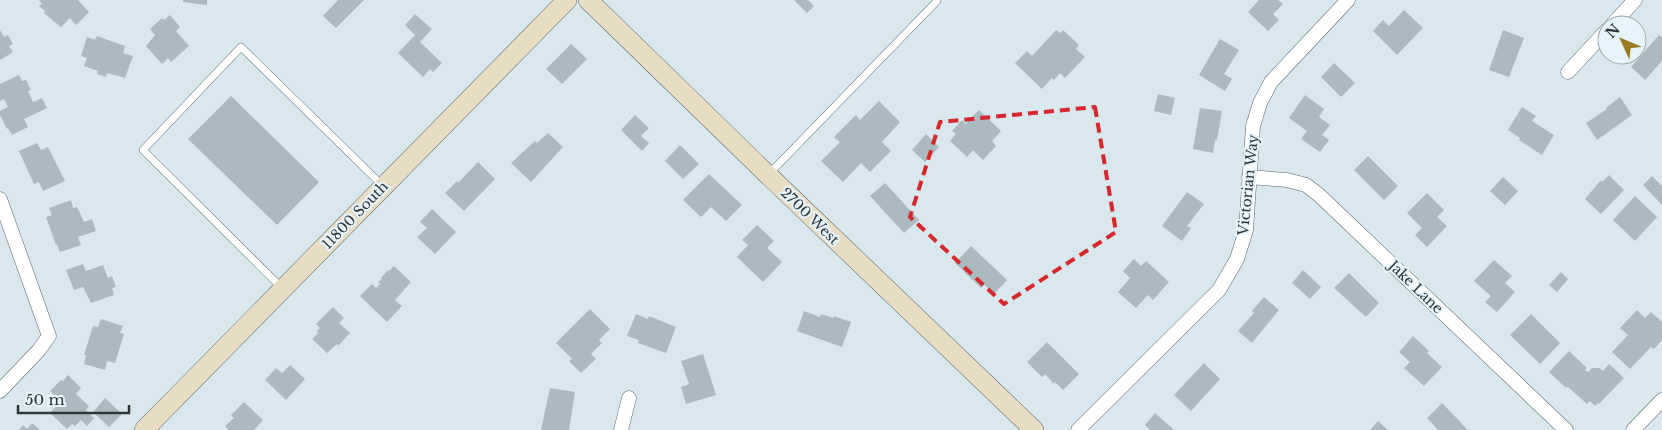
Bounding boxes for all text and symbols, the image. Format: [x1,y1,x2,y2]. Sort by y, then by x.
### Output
north arrow [1597,15,1647,65]
text: N [1602,20,1624,42]
street label: Victorian Way [1234,134,1262,237]
street label: 11800 South [318,177,392,253]
street label: 2700 West [777,184,843,249]
street label: Jake Lane [1384,255,1447,317]
scale bar [18,382,129,414]
text: 50 m [25,390,65,409]

